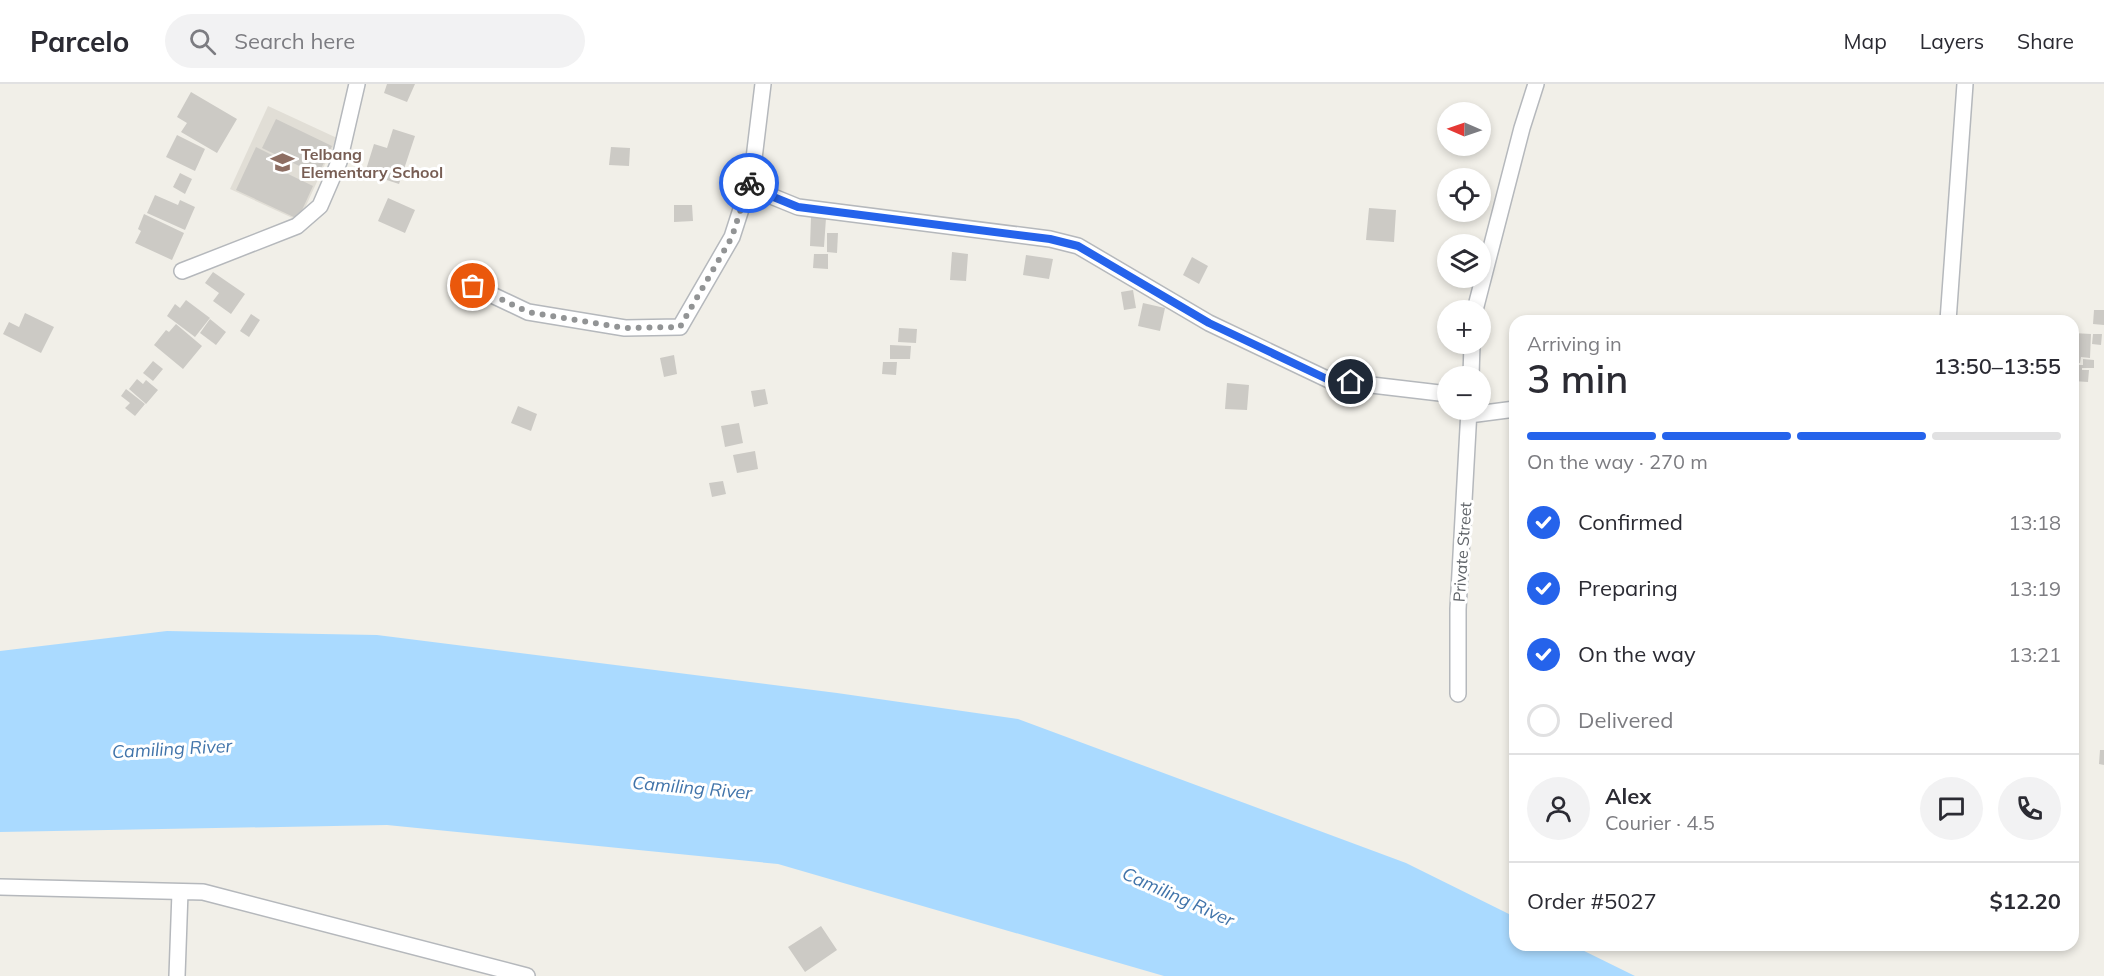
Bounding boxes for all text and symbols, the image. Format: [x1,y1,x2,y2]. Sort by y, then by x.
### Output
search box [165,14,585,68]
text: Parcelo [30,24,129,59]
icon: search [186,25,219,58]
text: Search here [234,27,355,55]
text: Map [1844,28,1887,54]
text: Layers [1920,28,1984,54]
text: Share [2017,28,2074,54]
north arrow [1437,102,1491,156]
map controls [1437,102,1491,420]
place label: Telbang Elementary School [301,144,443,182]
school or university icon: Telbang Elementary School [270,150,296,176]
courier [719,153,779,213]
icon: bike [733,167,766,200]
button: locate [1437,168,1491,222]
button: layers [1437,234,1491,288]
pin [447,260,498,311]
icon: bag [456,269,489,302]
button: + [1437,300,1491,354]
text: Arriving in [1527,331,1622,356]
text: 13:50–13:55 [1934,352,2061,380]
text: 3 min [1527,354,1628,403]
pin [1325,356,1376,407]
icon: home [1334,365,1367,398]
button: − [1437,366,1491,420]
text: On the way · 270 m [1527,449,1708,474]
street label: Private Street [1449,501,1476,603]
icon: check [1527,506,1560,539]
text: Confirmed [1578,508,1683,536]
text: 13:18 [2008,510,2061,535]
icon: check [1527,572,1560,605]
text: Preparing [1578,574,1678,602]
text: 13:19 [2008,576,2061,601]
icon: check [1527,638,1560,671]
text: On the way [1578,640,1696,668]
text: 13:21 [2008,642,2061,667]
text: Delivered [1578,706,1673,734]
water label: Camiling River [111,734,234,763]
water label: Camiling River [631,771,754,804]
button: person [1527,777,1590,840]
button: chat [1920,777,1983,840]
button: phone [1998,777,2061,840]
text: Alex [1605,782,1651,810]
text: Courier · 4.5 [1605,810,1715,835]
water label: Camiling River [1119,862,1239,932]
text: Order #5027 [1527,887,1657,915]
text: $12.20 [1990,887,2061,915]

